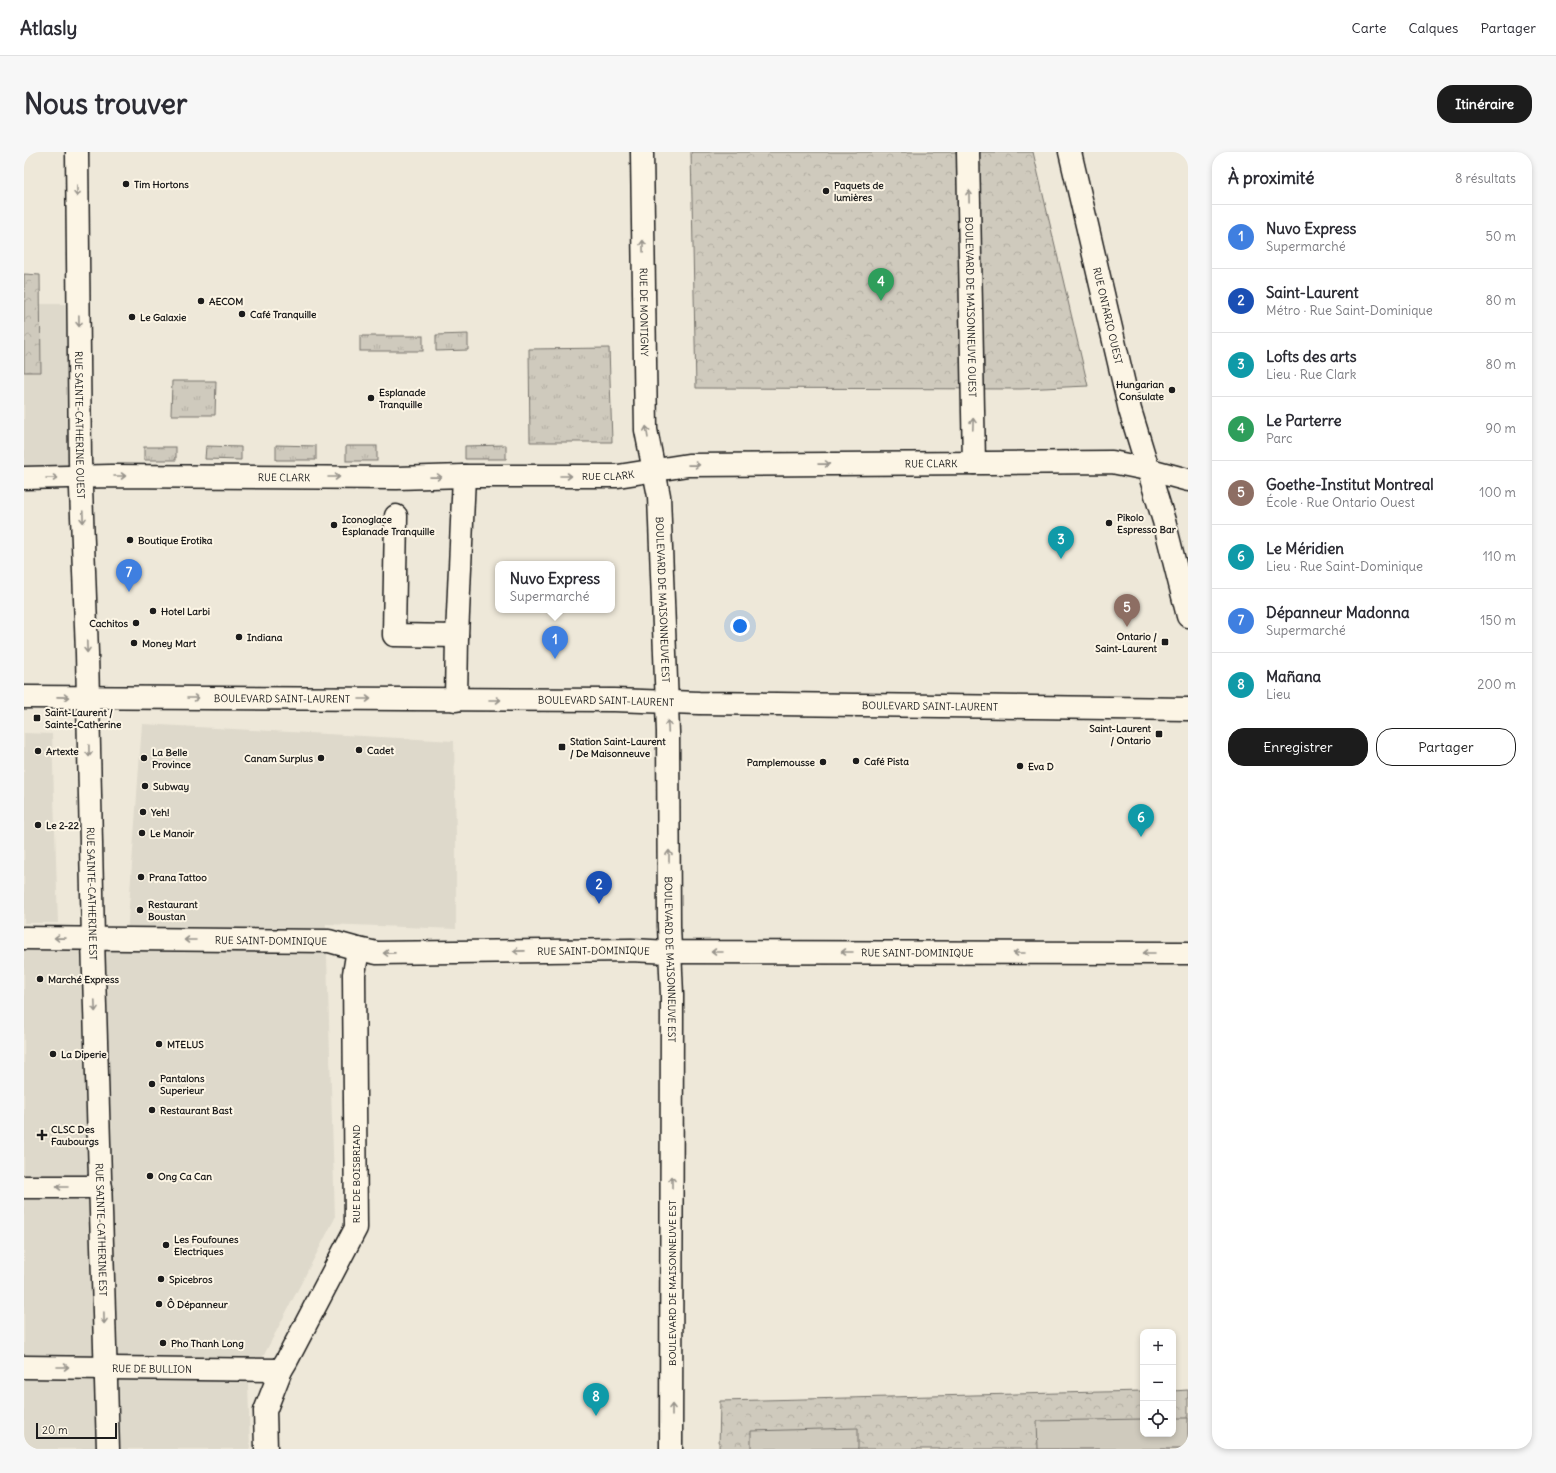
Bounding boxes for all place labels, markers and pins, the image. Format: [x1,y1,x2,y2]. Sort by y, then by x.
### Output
place label: Tim Hortons [134,178,189,191]
marker: Tim Hortons [121,179,131,189]
place label: Paquets de lumières [834,179,884,204]
marker: Paquets de lumières [821,186,831,196]
pin: 4 [868,268,894,301]
place label: AECOM [209,295,243,308]
marker: AECOM [196,296,206,306]
place label: Café Tranquille [250,308,317,321]
marker: Café Tranquille [237,309,247,319]
place label: Le Galaxie [140,311,187,324]
marker: Le Galaxie [127,312,137,322]
place label: Hungarian Consulate [1116,378,1165,403]
marker: Hungarian Consulate [1167,385,1177,395]
place label: Esplanade Tranquille [379,386,426,411]
marker: Esplanade Tranquille [366,393,376,403]
place label: Pikolo Espresso Bar [1117,511,1177,536]
place label: Iconoglace Esplanade Tranquille [342,513,435,538]
marker: Pikolo Espresso Bar [1104,518,1114,528]
marker: Iconoglace Esplanade Tranquille [329,520,339,530]
pin: 3 [1048,526,1074,559]
place label: Boutique Erotika [138,534,213,547]
marker: Boutique Erotika [125,535,135,545]
pin: 7 [116,559,142,592]
pin: 5 [1114,594,1140,627]
place label: Hotel Larbi [161,605,210,618]
marker: Hotel Larbi [148,606,158,616]
place label: Cachitos [89,617,128,630]
marker: Cachitos [131,618,141,628]
pin: 1 [542,626,568,659]
place label: Ontario / Saint-Laurent [1095,630,1158,655]
place label: Indiana [247,631,283,644]
marker: Indiana [234,632,244,642]
place label: Money Mart [142,637,197,650]
marker: Ontario / Saint-Laurent [1160,637,1170,647]
marker: Money Mart [129,638,139,648]
place label: Saint-Laurent / Sainte-Catherine [45,706,122,731]
marker: Saint-Laurent / Sainte-Catherine [32,713,42,723]
place label: Saint-Laurent / Ontario [1089,722,1152,747]
marker: Saint-Laurent / Ontario [1154,729,1164,739]
place label: Station Saint-Laurent / De Maisonneuve [570,735,666,760]
marker: Station Saint-Laurent / De Maisonneuve [557,742,567,752]
place label: Cadet [367,744,394,757]
place label: Artexte [46,745,79,758]
marker: Cadet [354,745,364,755]
marker: Artexte [33,746,43,756]
place label: La Belle Province [152,746,191,771]
place label: Canam Surplus [244,752,313,765]
marker: La Belle Province [139,753,149,763]
marker: Canam Surplus [316,753,326,763]
place label: Café Pista [864,755,909,768]
place label: Pamplemousse [747,756,816,769]
marker: Café Pista [851,756,861,766]
marker: Pamplemousse [818,757,828,767]
place label: Eva D [1028,760,1054,773]
marker: Eva D [1015,761,1025,771]
place label: Subway [153,780,189,793]
marker: Subway [140,781,150,791]
pin: 6 [1128,804,1154,837]
place label: Yeh! [150,806,169,819]
marker: Yeh! [138,807,148,817]
place label: Le 2-22 [46,819,80,832]
marker: Le 2-22 [33,820,43,830]
place label: Le Manoir [150,827,195,840]
marker: Le Manoir [137,828,147,838]
place label: Prana Tattoo [149,871,207,884]
pin: 2 [586,871,612,904]
marker: Prana Tattoo [136,872,146,882]
place label: Restaurant Boustan [148,898,198,923]
marker: Restaurant Boustan [135,905,145,915]
place label: Marché Express [48,973,120,986]
marker: Marché Express [35,974,45,984]
place label: MTELUS [167,1038,204,1051]
marker: MTELUS [154,1039,164,1049]
place label: La Diperie [61,1048,107,1061]
marker: La Diperie [48,1049,58,1059]
place label: Pantalons Superieur [160,1072,205,1097]
marker: Pantalons Superieur [147,1079,157,1089]
place label: Restaurant Bast [160,1104,233,1117]
marker: Restaurant Bast [147,1105,157,1115]
place label: CLSC Des Faubourgs [51,1123,99,1148]
marker: CLSC Des Faubourgs [36,1129,48,1141]
place label: Ong Ca Can [158,1170,212,1183]
marker: Ong Ca Can [145,1171,155,1181]
place label: Les Foufounes Electriques [174,1233,239,1258]
marker: Les Foufounes Electriques [161,1240,171,1250]
place label: Spicebros [169,1273,213,1286]
marker: Spicebros [156,1274,166,1284]
place label: Ô Dépanneur [167,1297,229,1311]
marker: Ô Dépanneur [154,1299,164,1309]
place label: Pho Thanh Long [171,1337,244,1350]
marker: Pho Thanh Long [158,1338,168,1348]
pin: 8 [583,1383,609,1416]

